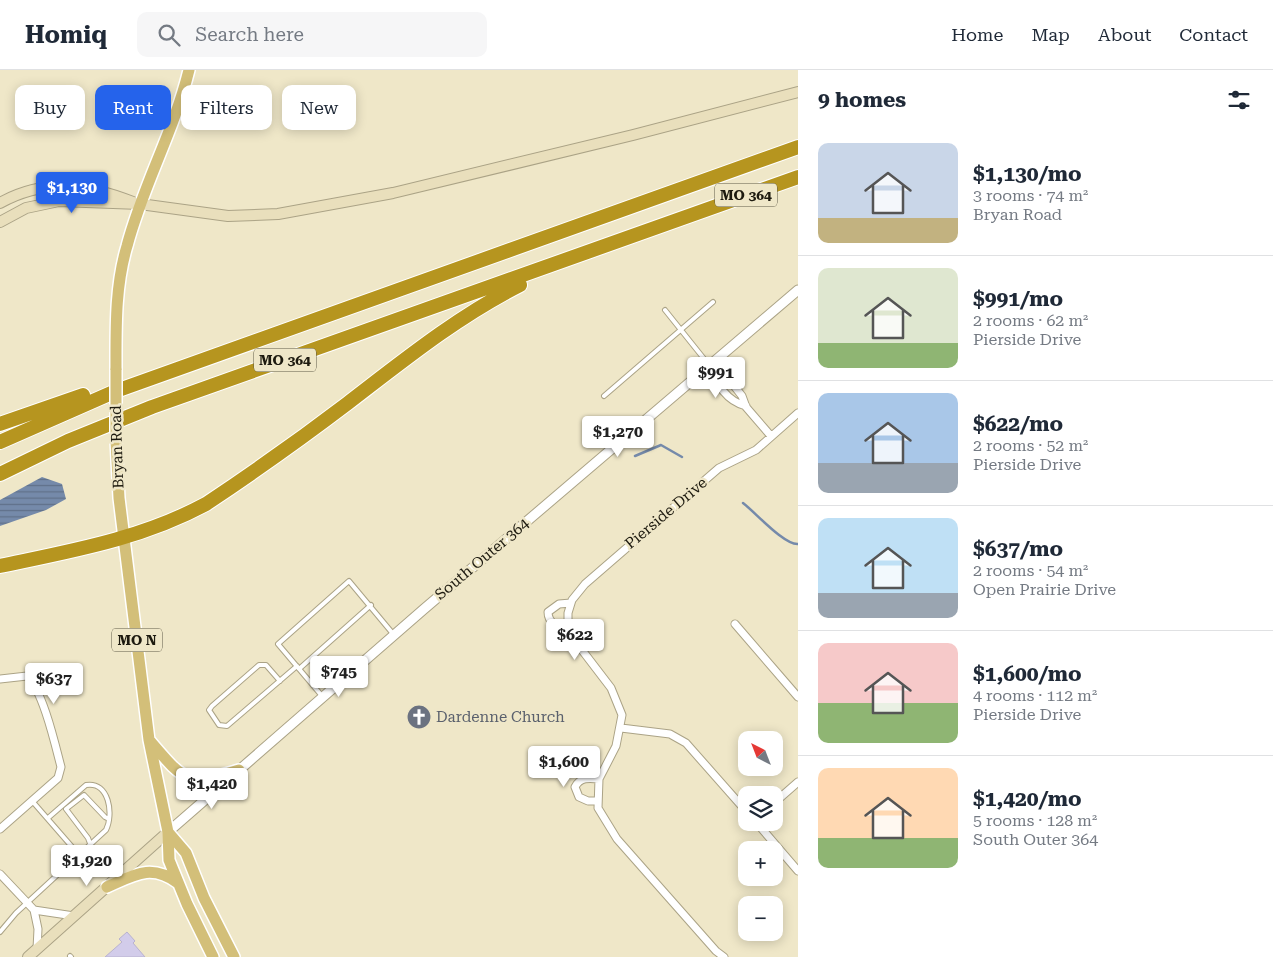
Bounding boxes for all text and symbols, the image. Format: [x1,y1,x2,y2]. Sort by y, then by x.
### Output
search box [137,12,487,57]
text: Homiq [25,21,107,49]
icon: search [155,21,183,49]
text: Search here [195,23,304,46]
text: Home [951,24,1003,45]
text: Map [1031,24,1070,45]
text: About [1098,24,1151,45]
text: Contact [1179,24,1248,45]
chip: Buy [15,85,85,130]
chip: Rent [95,85,171,130]
chip: Filters [181,85,272,130]
chip: New [282,85,356,130]
icon: filters [1225,86,1253,114]
text: 9 homes [818,88,906,112]
text: $1,130/mo [973,162,1082,186]
icon: home [858,163,918,223]
pin: $1,130 [31,172,113,214]
text: $1,130 [47,178,97,197]
road number: MO 364 [715,184,777,206]
text: 3 rooms · 74 m² [973,186,1088,205]
text: Bryan Road [973,205,1062,224]
text: $991/mo [973,287,1063,311]
icon: home [858,288,918,348]
text: 2 rooms · 62 m² [973,311,1088,330]
text: Pierside Drive [973,330,1081,349]
road number: MO 364 [254,348,316,372]
pin: $991 [686,356,746,399]
text: $991 [698,363,734,382]
street label: Bryan Road [107,405,127,489]
text: $622/mo [973,412,1063,436]
icon: home [858,413,918,473]
pin: $1,270 [577,416,659,458]
text: $1,270 [593,422,643,441]
text: 2 rooms · 52 m² [973,436,1088,455]
text: Pierside Drive [973,455,1081,474]
street label: Pierside Drive [621,473,711,553]
street label: South Outer 364 [431,514,533,604]
text: $637/mo [973,537,1063,561]
icon: home [858,538,918,598]
text: 2 rooms · 54 m² [973,561,1088,580]
text: Open Prairie Drive [973,580,1116,599]
pin: $622 [545,618,605,661]
text: $622 [557,625,593,644]
road number: MO N [112,628,162,652]
pin: $745 [309,656,369,698]
pin: $637 [24,662,84,705]
text: $745 [321,662,357,681]
text: $1,600/mo [973,662,1082,686]
icon: home [858,663,918,723]
text: $637 [36,669,72,688]
text: 4 rooms · 112 m² [973,686,1097,705]
church icon: Dardenne Church [406,704,432,730]
text: Pierside Drive [973,705,1081,724]
place label: Dardenne Church [436,708,565,726]
north arrow [738,731,782,776]
map controls [738,731,783,941]
pin: $1,600 [523,746,605,788]
text: $1,600 [539,752,589,771]
pin: $1,420 [171,768,253,810]
text: $1,420 [187,774,237,793]
button: layers [738,786,783,831]
text: $1,420/mo [973,787,1082,811]
icon: home [858,788,918,848]
text: 5 rooms · 128 m² [973,811,1097,830]
text: South Outer 364 [973,830,1098,849]
button: + [738,841,783,886]
pin: $1,920 [46,844,128,887]
text: $1,920 [62,851,112,870]
button: − [738,896,783,941]

